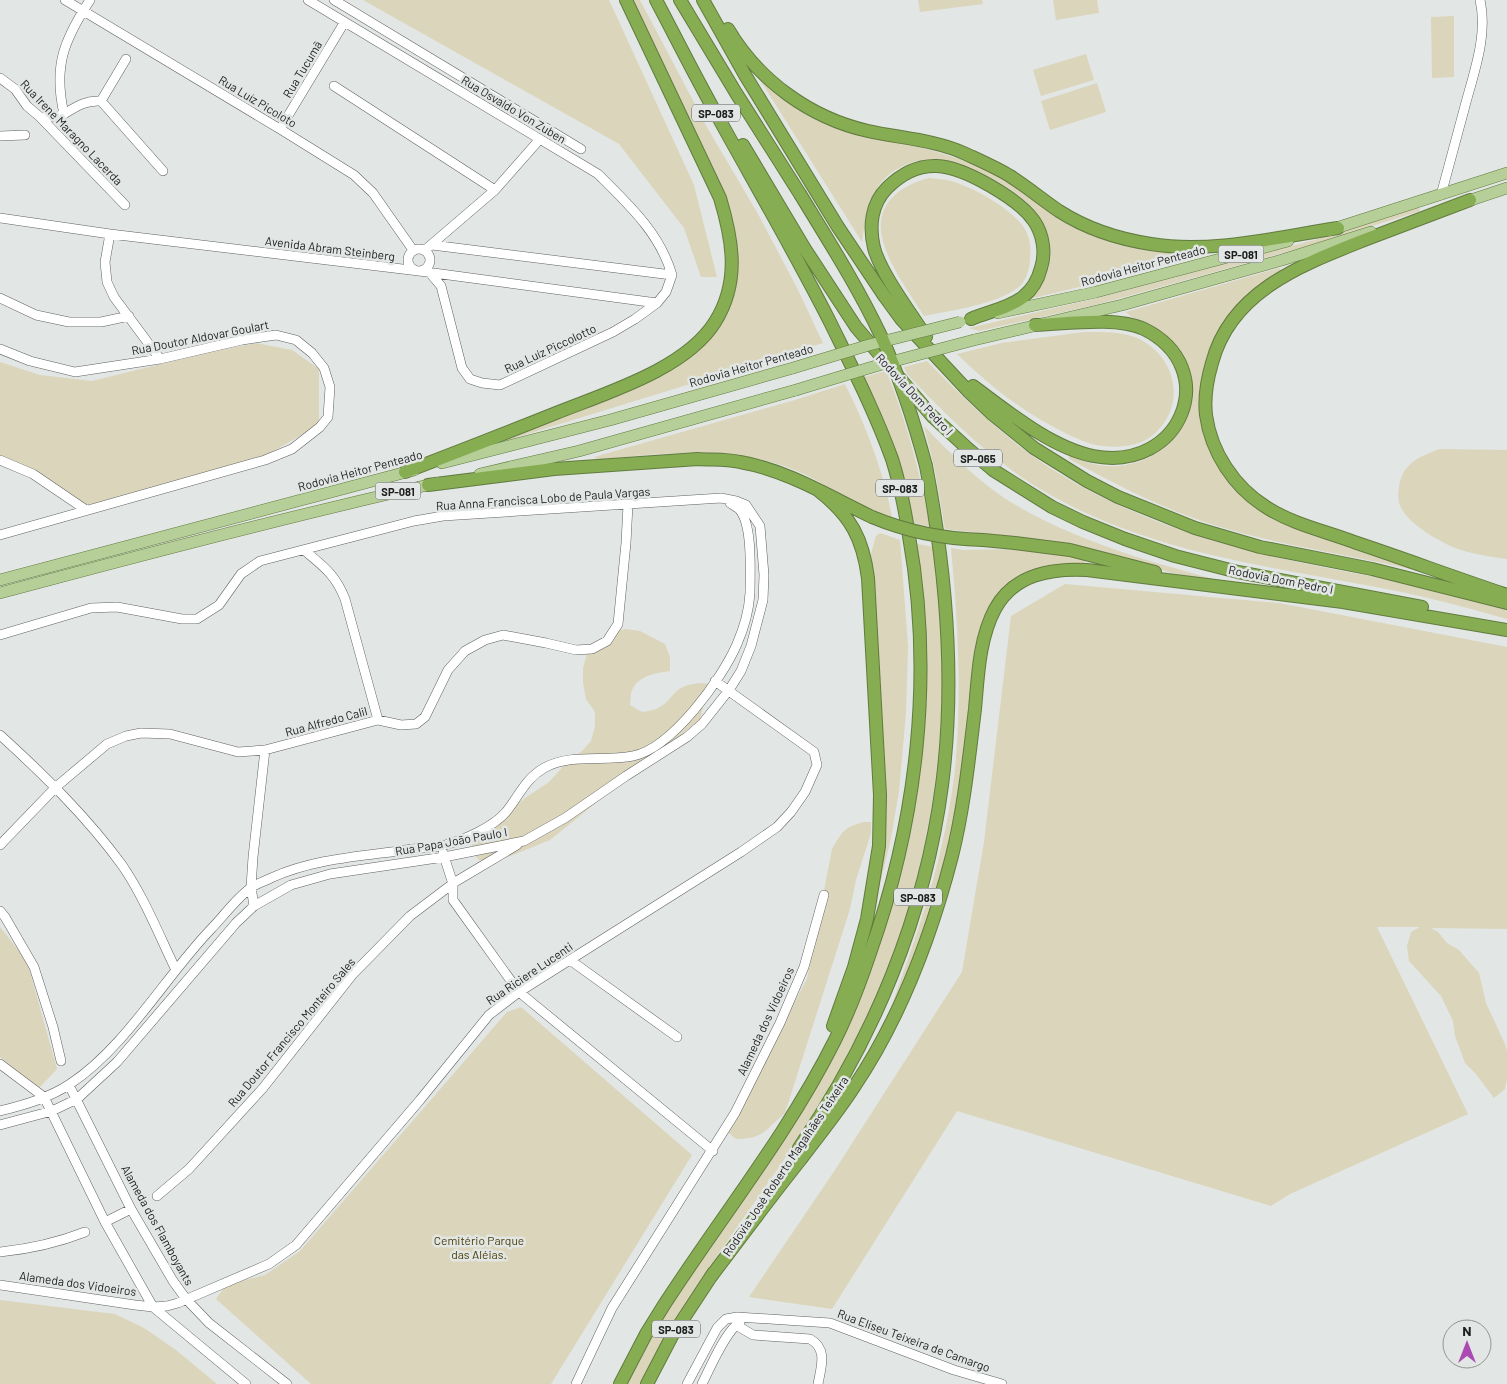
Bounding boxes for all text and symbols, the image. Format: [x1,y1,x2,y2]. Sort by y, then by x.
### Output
street label: Rua Tucumã [280,38,324,100]
street label: Rua Luíz Picoloto [216,72,300,130]
street label: Rua Osvaldo Von Zuben [459,72,569,146]
street label: Rua Irene Maragno Lacerda [18,77,126,187]
road number: SP-083 [692,105,740,122]
street label: Avenida Abram Steinberg [264,233,396,263]
street label: Rodovia Heitor Penteado [1079,242,1207,288]
road number: SP-081 [1218,245,1264,262]
street label: Rua Doutor Aldovar Goulart [130,317,270,357]
street label: Rua Luíz Piccolotto [502,321,598,375]
street label: Rodovia Heitor Penteado [687,341,815,389]
street label: Rodovia Dom Pedro I [874,350,956,438]
street label: Rodovia Heitor Penteado [296,447,424,493]
road number: SP-065 [954,449,1002,466]
road number: SP-083 [876,479,924,496]
road number: SP-081 [376,482,420,500]
street label: Rua Anna Francisca Lobo de Paula Vargas [435,484,651,512]
street label: Rodovia Dom Pedro I [1227,562,1335,596]
street label: Rua Alfredo Calil [283,703,369,739]
street label: Rua Papa João Paulo I [394,824,508,858]
road number: SP-083 [894,889,942,906]
street label: Rua Riciere Lucenti [483,939,575,1007]
street label: Rua Doutor Francisco Monteiro Sales [224,954,358,1109]
street label: Alameda dos Vidoeiros [734,964,796,1077]
street label: Rodovia José Roberto Magalhães Teixeira [719,1073,851,1259]
street label: Alameda dos Flamboyants [119,1162,197,1288]
park label: Cemitério Parque das Aléias. [434,1233,524,1261]
street label: Alameda dos Vidoeiros [19,1268,138,1298]
street label: Rua Eliseu Teixeira de Camargo [836,1306,992,1374]
north arrow [1442,1319,1492,1369]
road number: SP-083 [652,1320,700,1338]
text: N [1462,1322,1472,1339]

